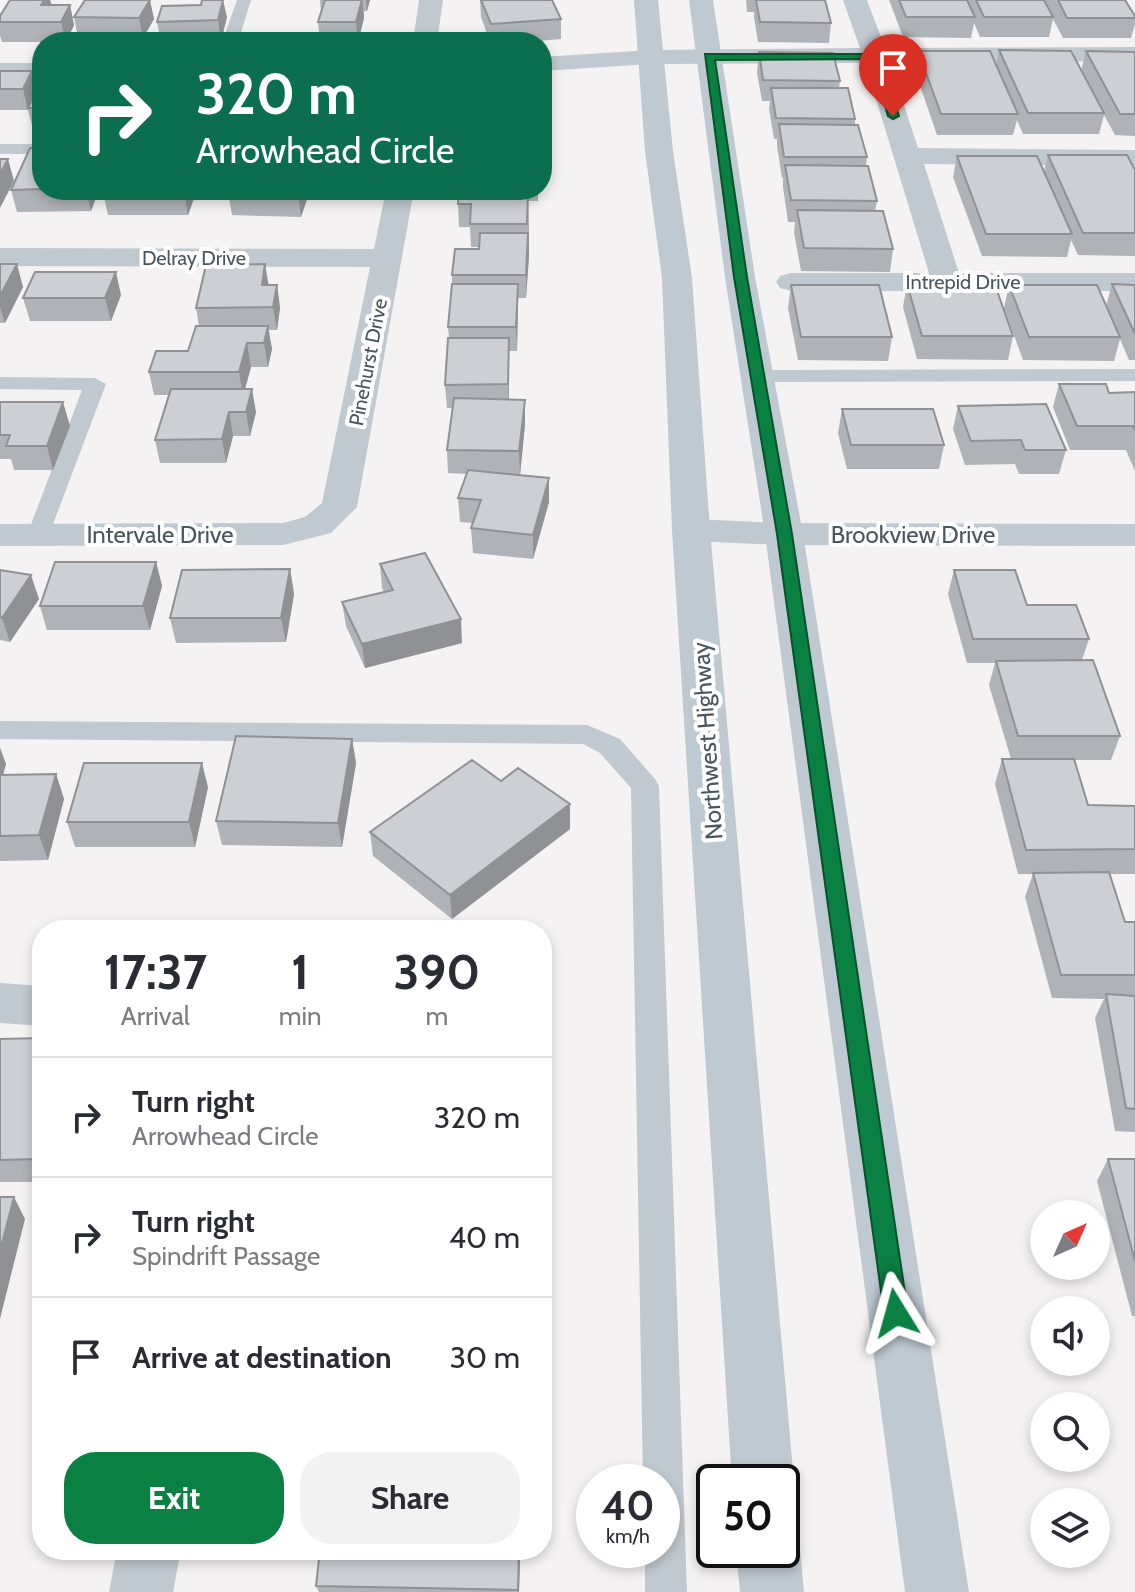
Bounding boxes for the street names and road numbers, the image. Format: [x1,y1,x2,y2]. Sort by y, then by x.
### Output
street label: Delray Drive [142,246,246,270]
street label: Intrepid Drive [906,270,1020,294]
street label: Pinehurst Drive [344,296,392,428]
street label: Intervale Drive [86,520,234,549]
street label: Brookview Drive [831,520,995,549]
street label: Northwest Highway [686,641,728,841]

